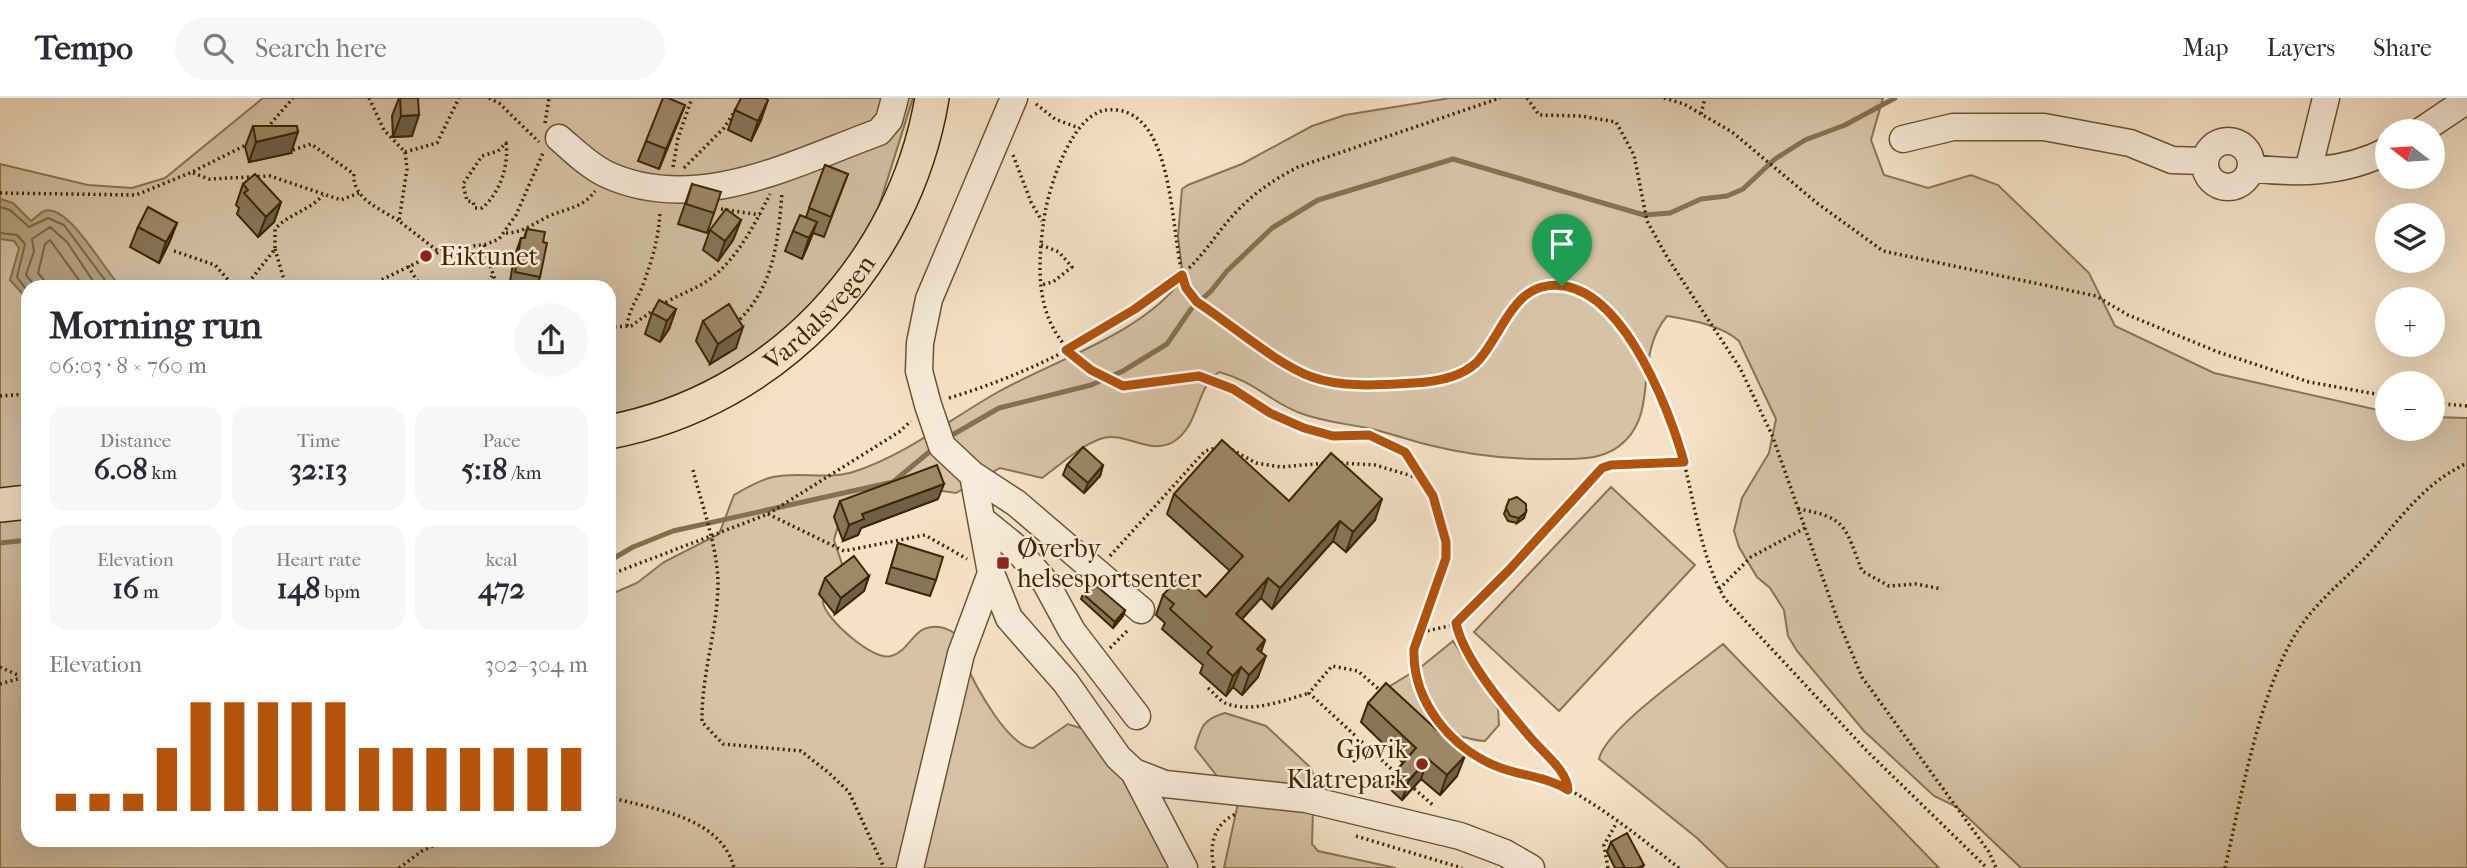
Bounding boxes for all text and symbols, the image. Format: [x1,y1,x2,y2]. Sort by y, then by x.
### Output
search box [175,17,665,80]
text: Tempo [35,29,133,68]
icon: search [199,29,237,67]
text: Search here [255,33,387,64]
text: Map [2183,34,2229,62]
text: Layers [2267,34,2335,62]
text: Share [2373,34,2432,62]
north arrow [2375,119,2445,189]
map controls [2375,119,2445,441]
button: layers [2375,203,2445,273]
pin [1532,214,1592,286]
icon: arrive [1543,225,1581,263]
place label: Eiktunet [440,241,539,272]
marker: Eiktunet [418,248,434,264]
street label: Vardalsvegen [757,249,882,378]
button: + [2375,287,2445,357]
text: Morning run [49,303,262,348]
button: share [514,303,588,377]
text: 06:03 · 8 × 760 m [49,352,207,379]
button: − [2375,371,2445,441]
text: Distance [100,430,171,452]
text: Time [297,430,340,452]
text: Pace [483,430,520,452]
text: 6.08 [94,452,147,487]
text: 32:13 [289,452,348,487]
text: 5:18 [461,452,507,487]
text: km [147,462,177,484]
text: /km [507,462,542,484]
place label: Øverby helsesportsenter [1017,533,1202,594]
text: Elevation [97,549,174,571]
text: Heart rate [276,549,361,571]
text: kcal [486,549,517,571]
marker: Øverby helsesportsenter [995,555,1011,571]
text: 16 [112,571,139,606]
text: 148 [277,571,320,606]
text: 472 [478,571,525,606]
text: m [139,581,159,603]
text: bpm [320,581,360,603]
text: Elevation [49,651,142,678]
text: 302–304 m [485,651,588,678]
place label: Gjøvik Klatrepark [1286,734,1409,795]
marker: Gjøvik Klatrepark [1414,756,1430,772]

